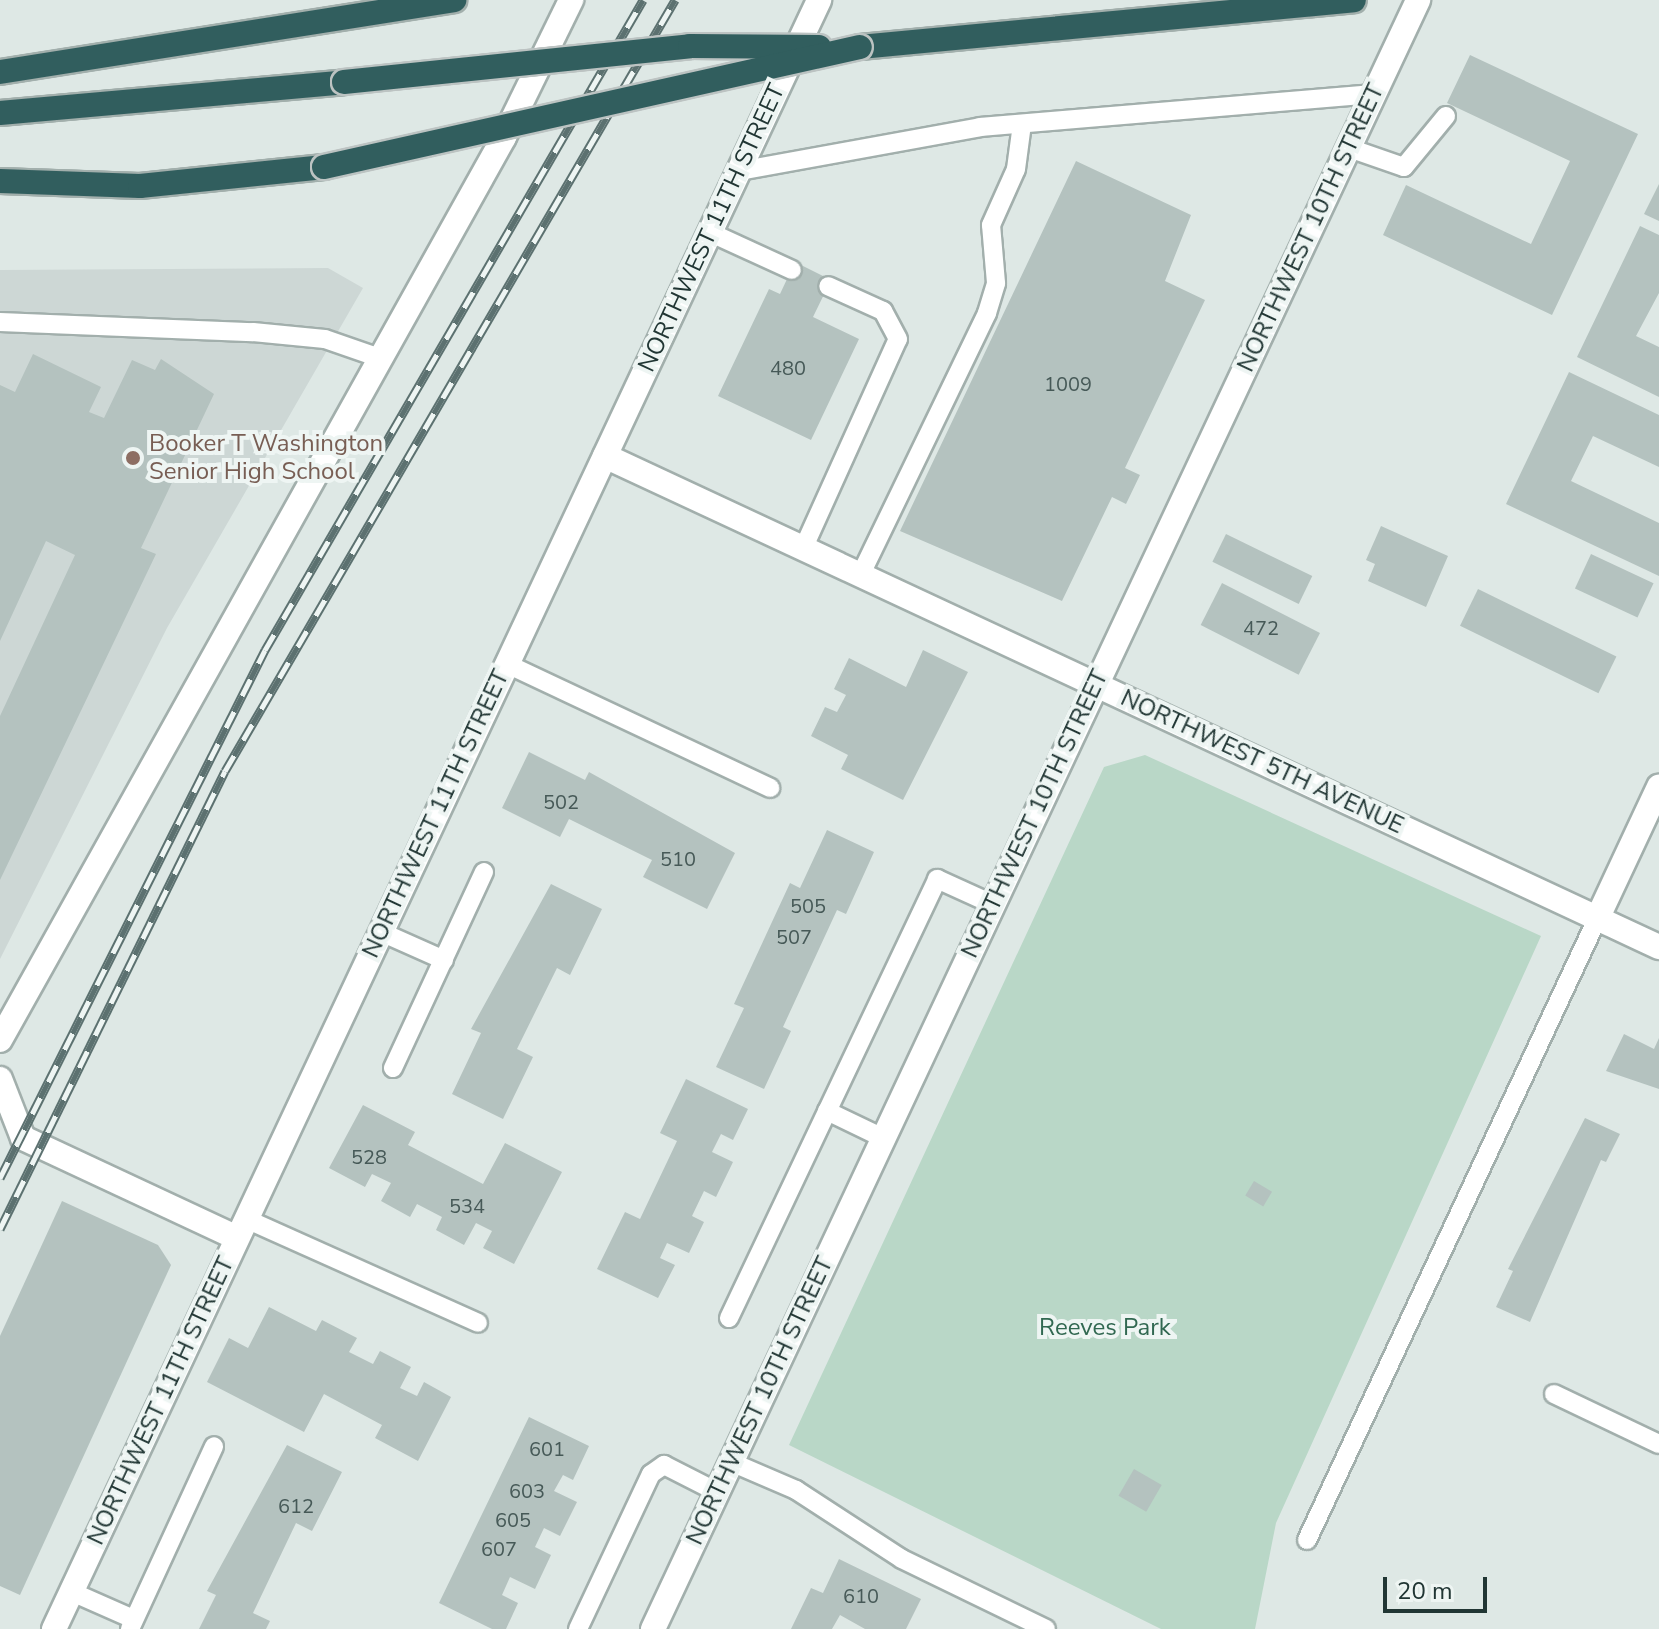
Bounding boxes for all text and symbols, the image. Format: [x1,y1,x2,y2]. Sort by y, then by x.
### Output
street label: NORTHWEST 11TH STREET [633,79,791,377]
street label: NORTHWEST 10TH STREET [1232,79,1390,377]
house number: 480 [770,356,806,380]
house number: 1009 [1044,372,1092,396]
place label: Booker T Washington Senior High School [149,430,383,486]
marker: Booker T Washington Senior High School [124,449,142,467]
house number: 472 [1243,616,1279,640]
street label: NORTHWEST 11TH STREET [357,665,515,963]
street label: NORTHWEST 10TH STREET [956,665,1114,963]
street label: NORTHWEST 5TH AVENUE [1116,684,1408,840]
house number: 502 [543,790,579,814]
house number: 510 [660,847,696,871]
house number: 505 [790,894,826,918]
house number: 507 [776,925,812,949]
house number: 528 [351,1145,387,1169]
house number: 534 [449,1194,485,1218]
street label: NORTHWEST 11TH STREET [82,1252,240,1550]
street label: NORTHWEST 10TH STREET [681,1252,839,1550]
park label: Reeves Park [1039,1314,1171,1342]
house number: 601 [529,1437,565,1461]
house number: 603 [509,1479,545,1503]
house number: 612 [278,1494,314,1518]
house number: 605 [495,1508,531,1532]
house number: 607 [481,1537,517,1561]
scale bar [1387,1561,1491,1611]
text: 20 m [1397,1575,1453,1607]
house number: 610 [843,1584,879,1608]

